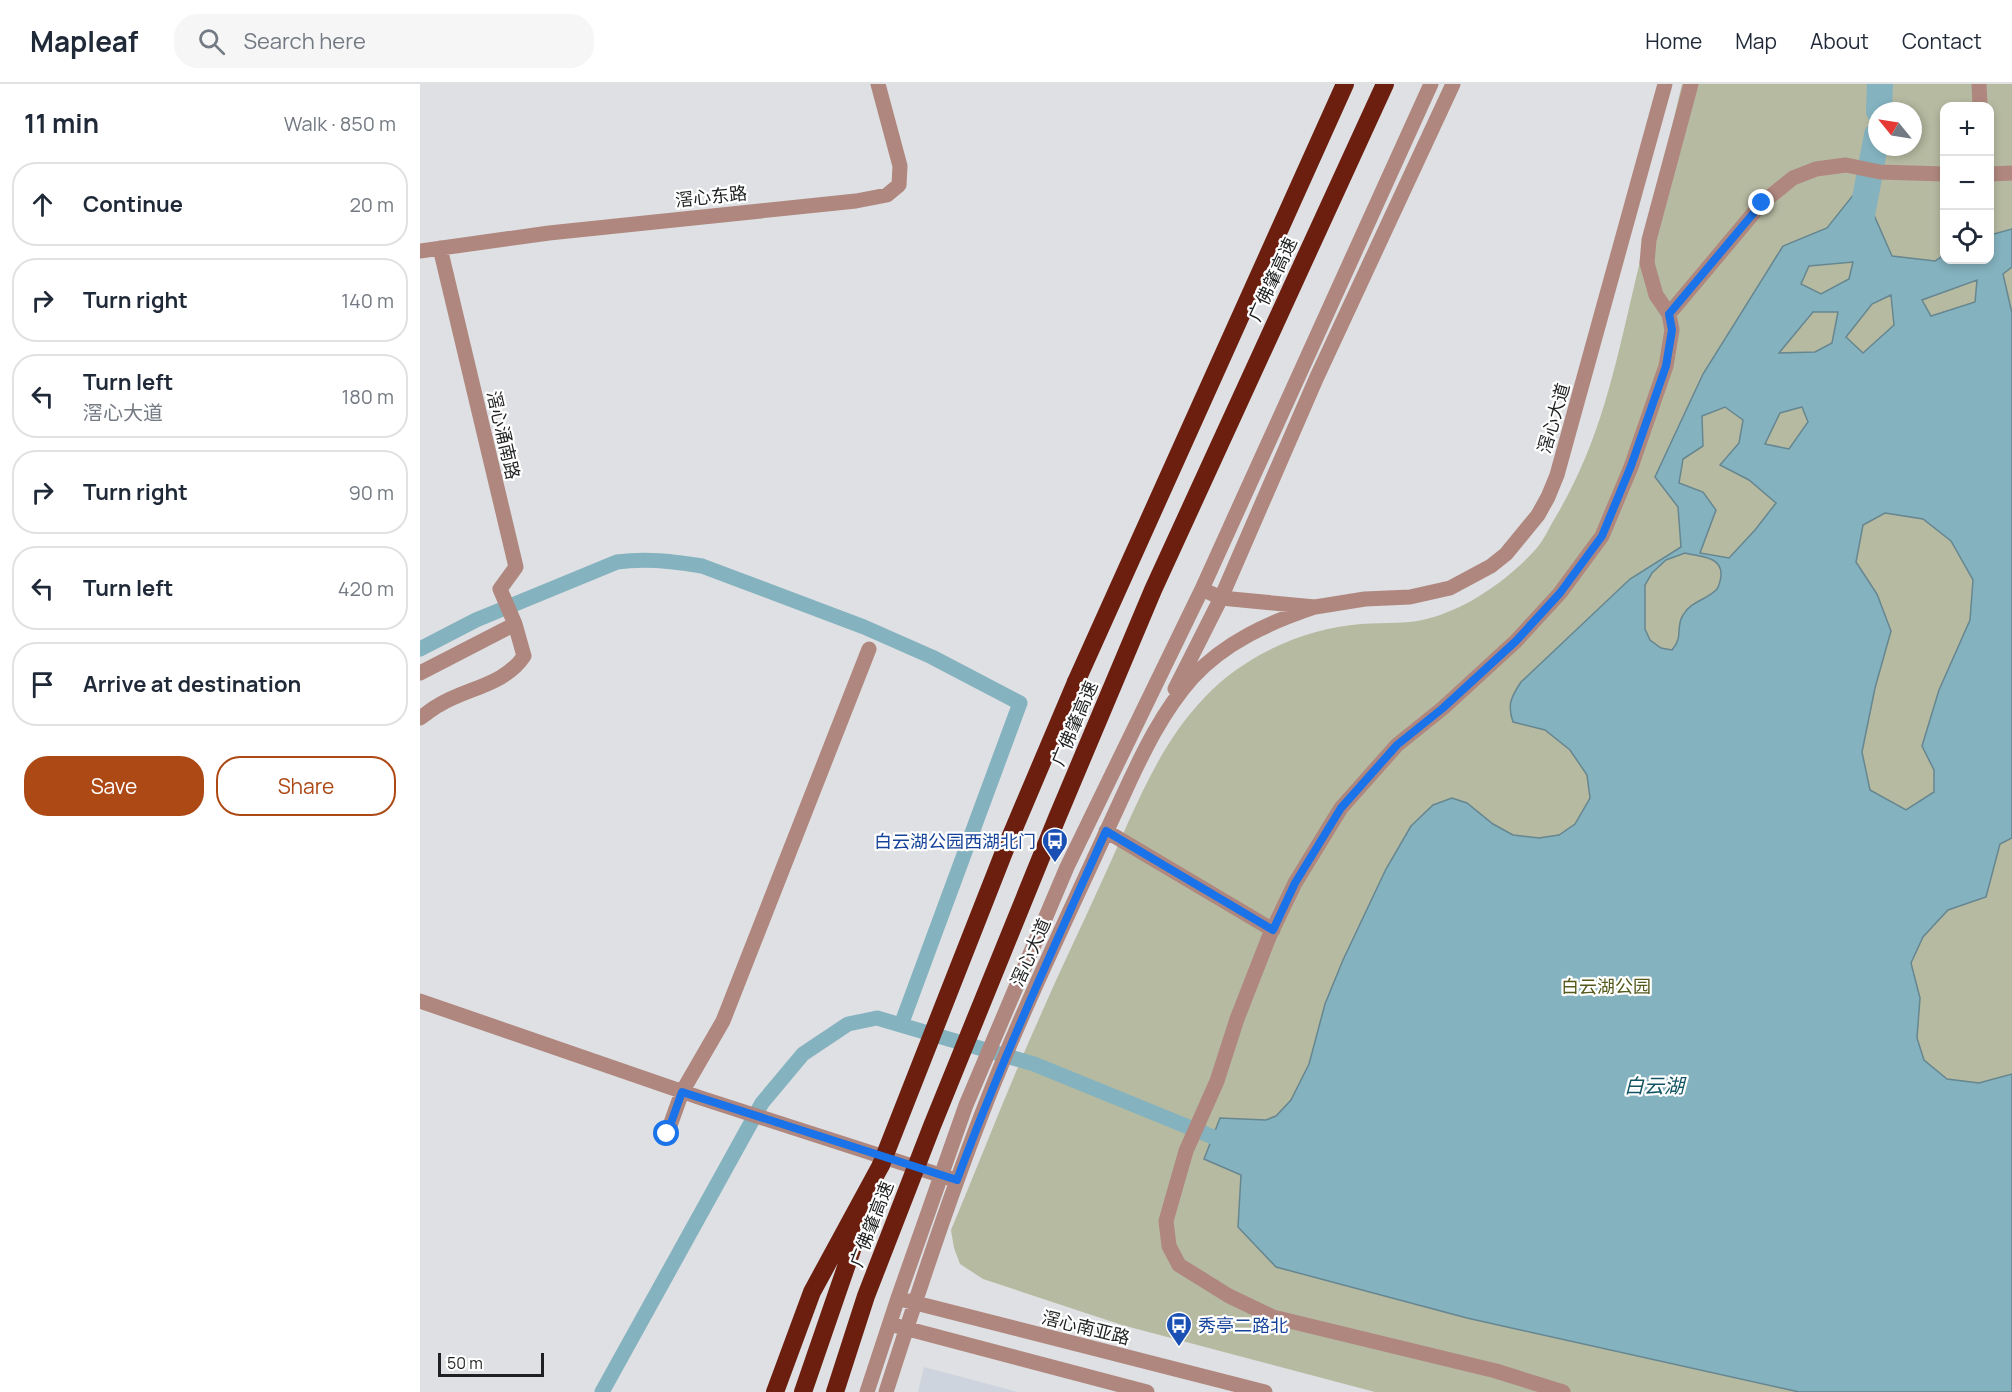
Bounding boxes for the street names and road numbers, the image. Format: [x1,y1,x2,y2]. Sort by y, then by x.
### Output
street label: 滘心东路 [674,180,748,212]
street label: 广佛肇高速 [1242,233,1302,325]
street label: 滘心大道 [1532,380,1574,456]
street label: 滘心涌南路 [482,388,526,482]
street label: 广佛肇高速 [1045,677,1103,769]
street label: 滘心大道 [1004,914,1056,990]
street label: 广佛肇高速 [844,1178,898,1270]
street label: 滘心南亚路 [1039,1304,1133,1350]

